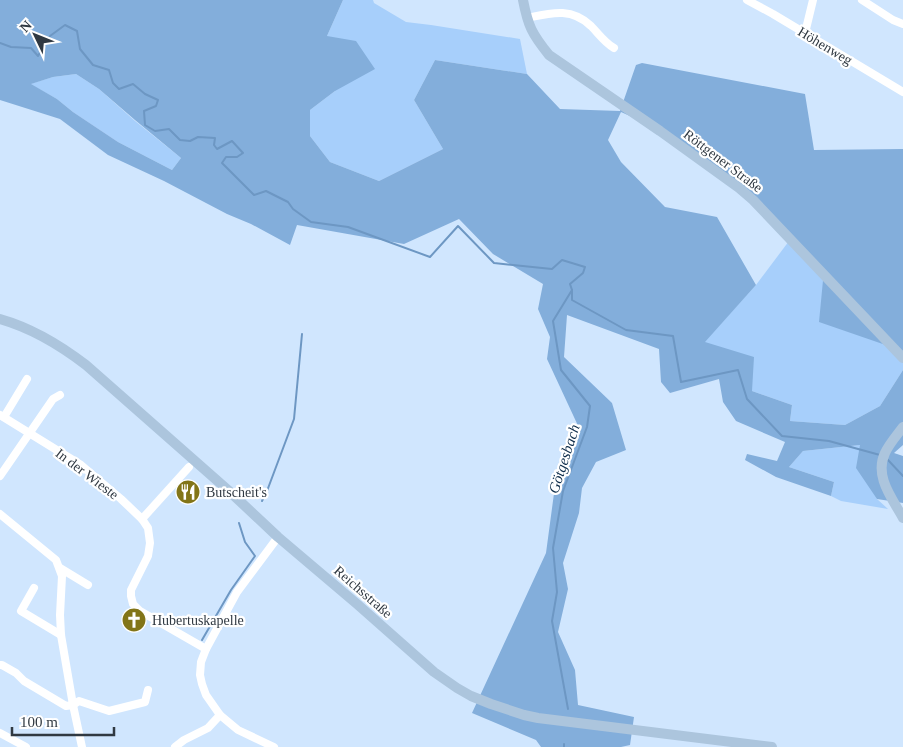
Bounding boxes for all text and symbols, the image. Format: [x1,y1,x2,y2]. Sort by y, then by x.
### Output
north arrow [10,10,60,60]
text: N [17,18,35,35]
street label: Höhenweg [795,24,855,68]
street label: Röttgener Straße [681,127,765,195]
water label: Götgesbach [545,422,583,496]
street label: In der Wieste [53,446,121,502]
restaurant icon: Butscheit's [175,479,201,505]
place label: Butscheit's [206,485,267,500]
street label: Reichsstraße [331,563,395,621]
church icon: Hubertuskapelle [121,607,147,633]
place label: Hubertuskapelle [152,613,244,628]
scale bar [12,704,115,736]
text: 100 m [20,714,58,730]

